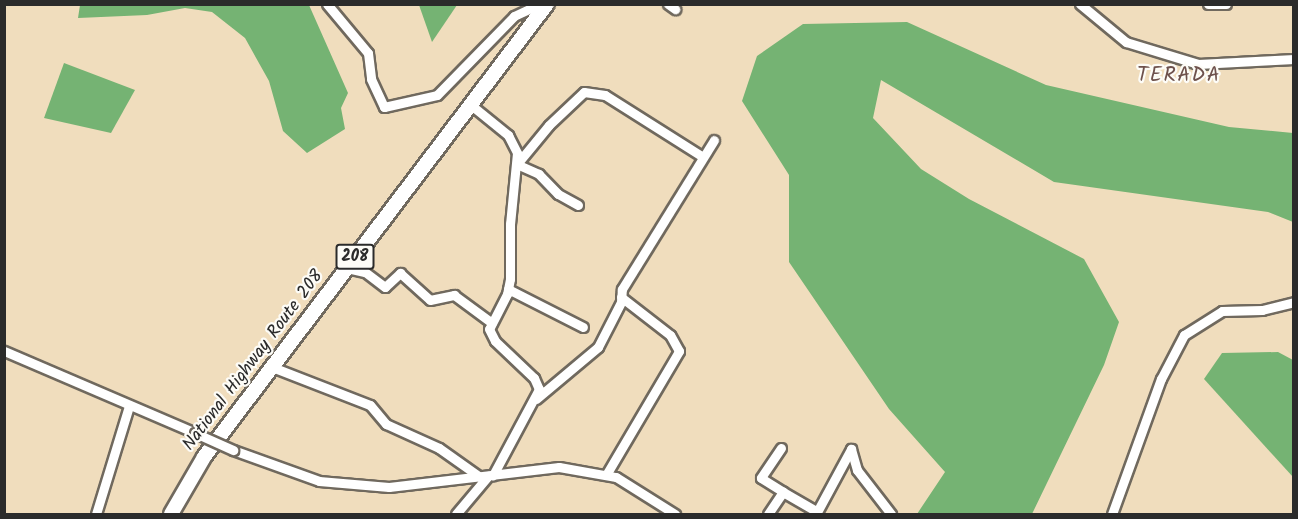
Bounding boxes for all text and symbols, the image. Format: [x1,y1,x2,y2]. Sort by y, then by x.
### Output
district label: TERADA [1137,63,1221,89]
road number: 208 [336,244,374,270]
street label: National Highway Route 208 [179,267,329,455]

